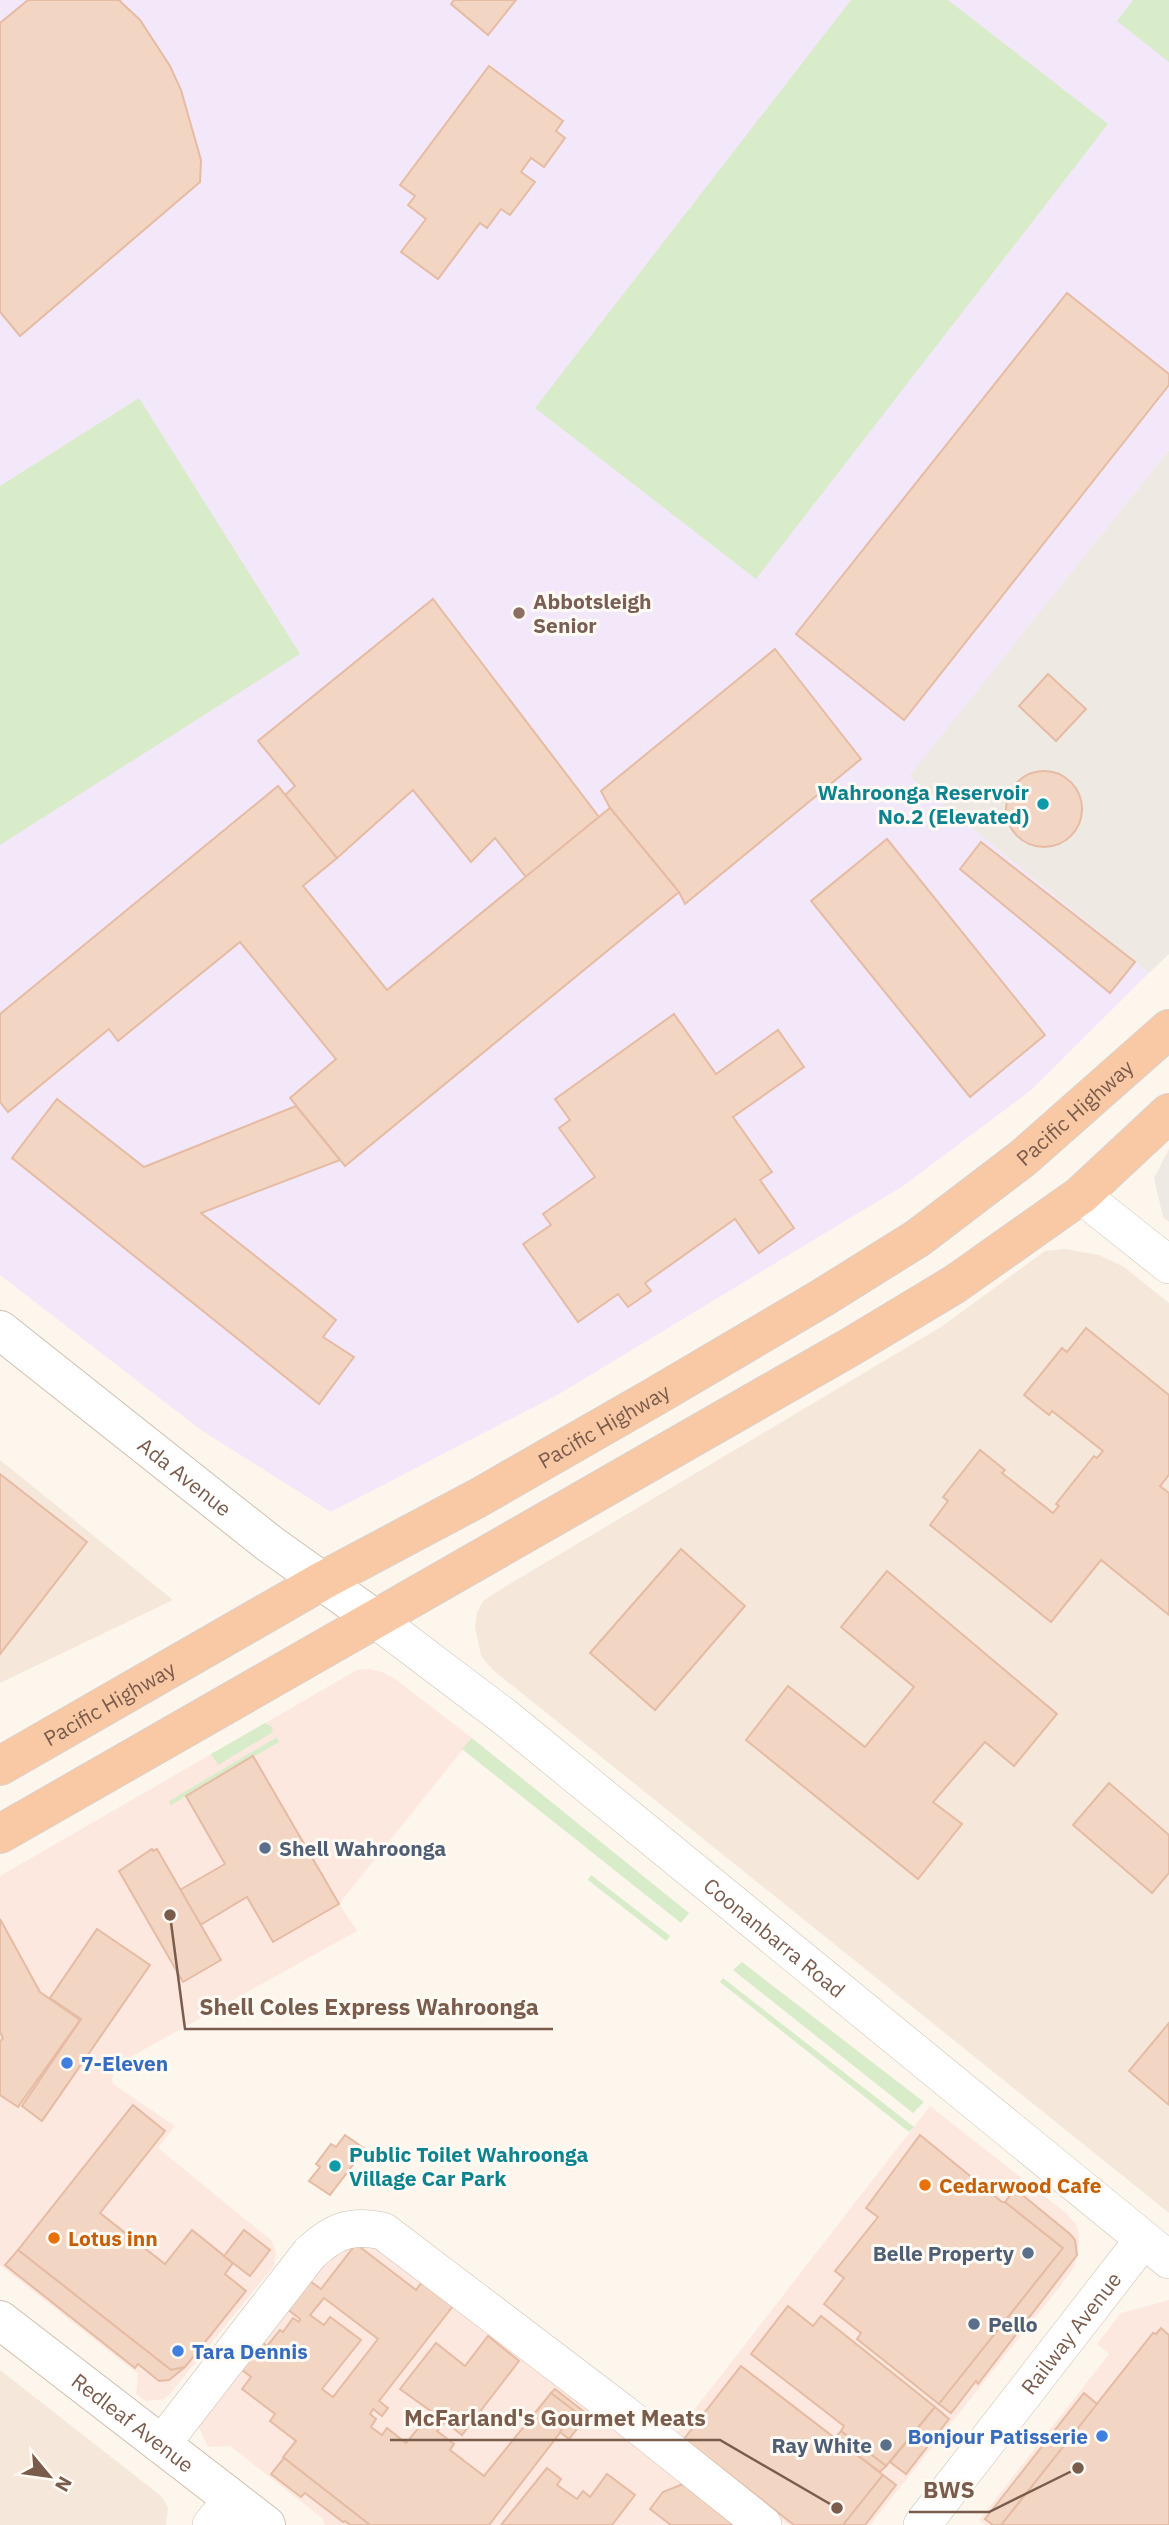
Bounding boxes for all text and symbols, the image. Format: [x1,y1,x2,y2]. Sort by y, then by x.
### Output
place label: Abbotsleigh Senior [533,587,652,639]
marker: Abbotsleigh Senior [511,605,527,621]
place label: Wahroonga Reservoir No.2 (Elevated) [818,778,1030,830]
marker: Wahroonga Reservoir No.2 (Elevated) [1035,796,1051,812]
street label: Pacific Highway [1010,1053,1140,1172]
street label: Pacific Highway [533,1377,675,1475]
street label: Ada Avenue [132,1431,238,1522]
street label: Pacific Highway [38,1654,181,1752]
place label: Shell Wahroonga [279,1834,446,1862]
marker: Shell Wahroonga [257,1840,273,1856]
street label: Coonanbarra Road [698,1871,851,2004]
callout: Shell Coles Express Wahroonga [185,1985,553,2029]
text: Shell Coles Express Wahroonga [199,1991,539,2021]
place label: 7-Eleven [81,2049,168,2077]
marker: 7-Eleven [59,2055,75,2071]
place label: Public Toilet Wahroonga Village Car Park [349,2140,589,2192]
marker: Public Toilet Wahroonga Village Car Park [327,2158,343,2174]
place label: Cedarwood Cafe [939,2171,1102,2199]
marker: Cedarwood Cafe [917,2177,933,2193]
place label: Lotus inn [68,2224,158,2252]
marker: Lotus inn [46,2230,62,2246]
place label: Belle Property [873,2239,1015,2267]
marker: Belle Property [1020,2245,1036,2261]
street label: Railway Avenue [1015,2266,1127,2400]
place label: Pello [988,2310,1038,2338]
marker: Pello [966,2316,982,2332]
place label: Tara Dennis [192,2337,308,2365]
marker: Tara Dennis [170,2343,186,2359]
street label: Redleaf Avenue [66,2367,200,2479]
callout: McFarland's Gourmet Meats [390,2396,720,2440]
text: McFarland's Gourmet Meats [404,2402,706,2432]
place label: Bonjour Patisserie [907,2422,1088,2450]
marker: Bonjour Patisserie [1094,2428,1110,2444]
place label: Ray White [771,2431,872,2459]
marker: Ray White [878,2437,894,2453]
north arrow [14,2441,84,2511]
callout: BWS [909,2468,989,2512]
text: N [50,2472,78,2496]
text: BWS [923,2474,975,2504]

